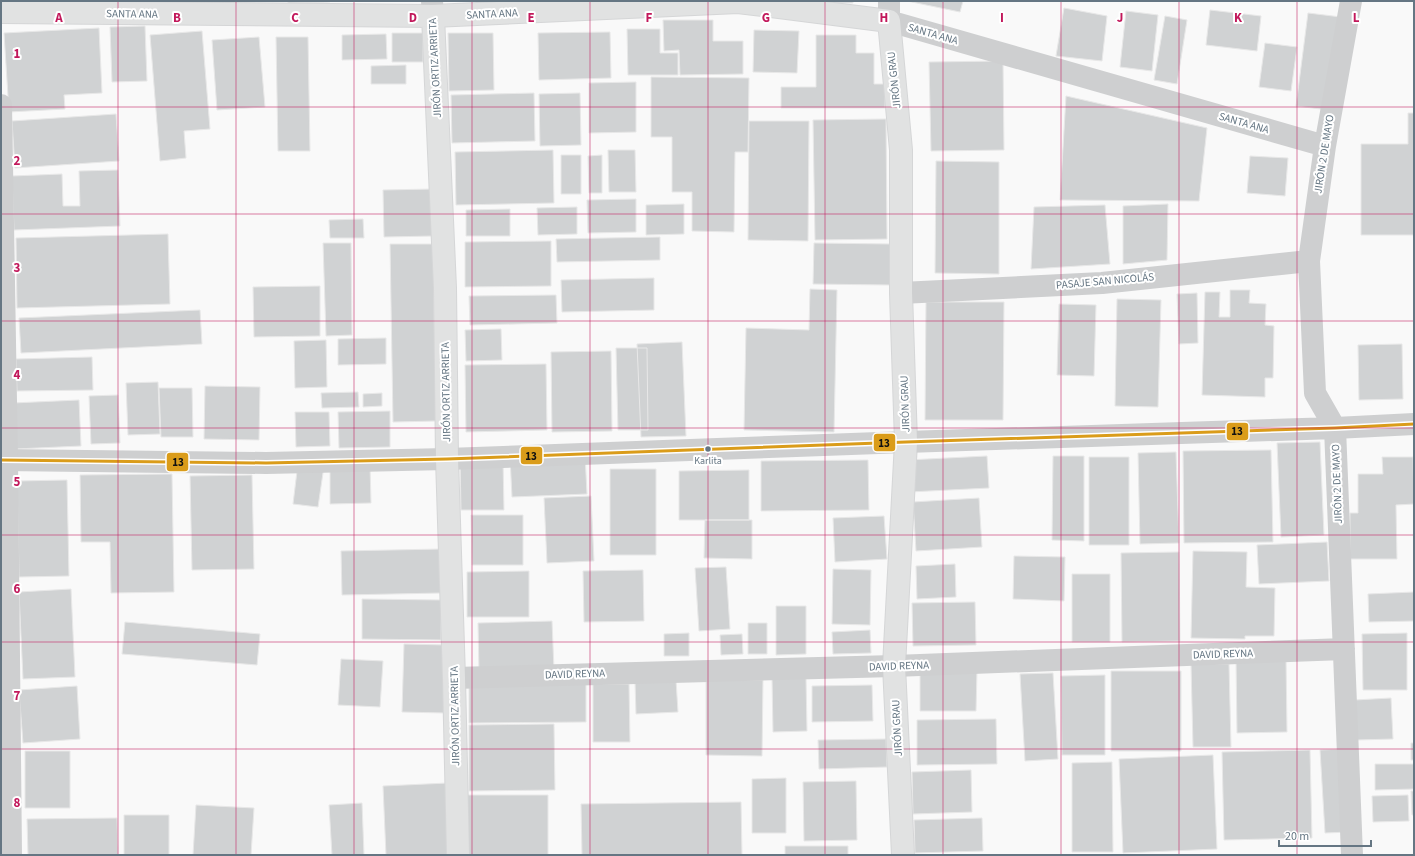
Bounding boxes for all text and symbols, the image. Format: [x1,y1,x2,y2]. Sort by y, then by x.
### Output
street label: SANTA ANA [466,5,518,23]
street label: SANTA ANA [106,6,158,22]
text: A [54,9,63,27]
text: B [173,9,181,27]
text: C [291,9,299,27]
text: D [409,9,417,27]
text: E [527,9,535,27]
text: F [646,9,653,27]
text: G [762,9,770,27]
text: H [880,9,888,27]
text: I [1000,9,1004,27]
text: J [1117,9,1123,27]
text: K [1234,9,1243,27]
text: L [1353,9,1360,27]
street label: JIRÓN ORTIZ ARRIETA [425,18,445,118]
street label: SANTA ANA [906,20,960,48]
text: 1 [14,45,21,63]
street label: JIRÓN GRAU [884,51,904,109]
street label: SANTA ANA [1217,109,1271,137]
street label: JIRÓN 2 DE MAYO [1310,113,1338,195]
text: 2 [14,152,21,170]
text: 3 [14,259,21,277]
street label: PASAJE SAN NICOLÁS [1055,269,1155,293]
street label: JIRÓN ORTIZ ARRIETA [438,342,454,442]
text: 4 [14,366,21,384]
street label: JIRÓN GRAU [897,375,913,433]
line badge: 13 [1226,422,1249,441]
text: 13 [1231,424,1243,439]
line badge: 13 [873,433,896,452]
text: 13 [878,436,890,451]
marker: Karlita [703,444,713,454]
street label: JIRÓN 2 DE MAYO [1328,444,1346,524]
line badge: 13 [520,446,543,465]
text: 13 [525,449,537,464]
line badge: 13 [166,452,189,472]
place label: Karlita [694,454,722,468]
text: 13 [172,455,184,470]
text: 5 [14,473,21,491]
text: 6 [14,580,21,598]
street label: DAVID REYNA [1193,645,1253,663]
street label: DAVID REYNA [869,657,929,675]
street label: DAVID REYNA [545,665,605,683]
street label: JIRÓN ORTIZ ARRIETA [447,666,463,766]
text: 7 [14,687,21,705]
street label: JIRÓN GRAU [888,699,906,757]
text: 8 [14,794,21,812]
scale bar [1279,822,1371,848]
text: 20 m [1285,828,1309,845]

